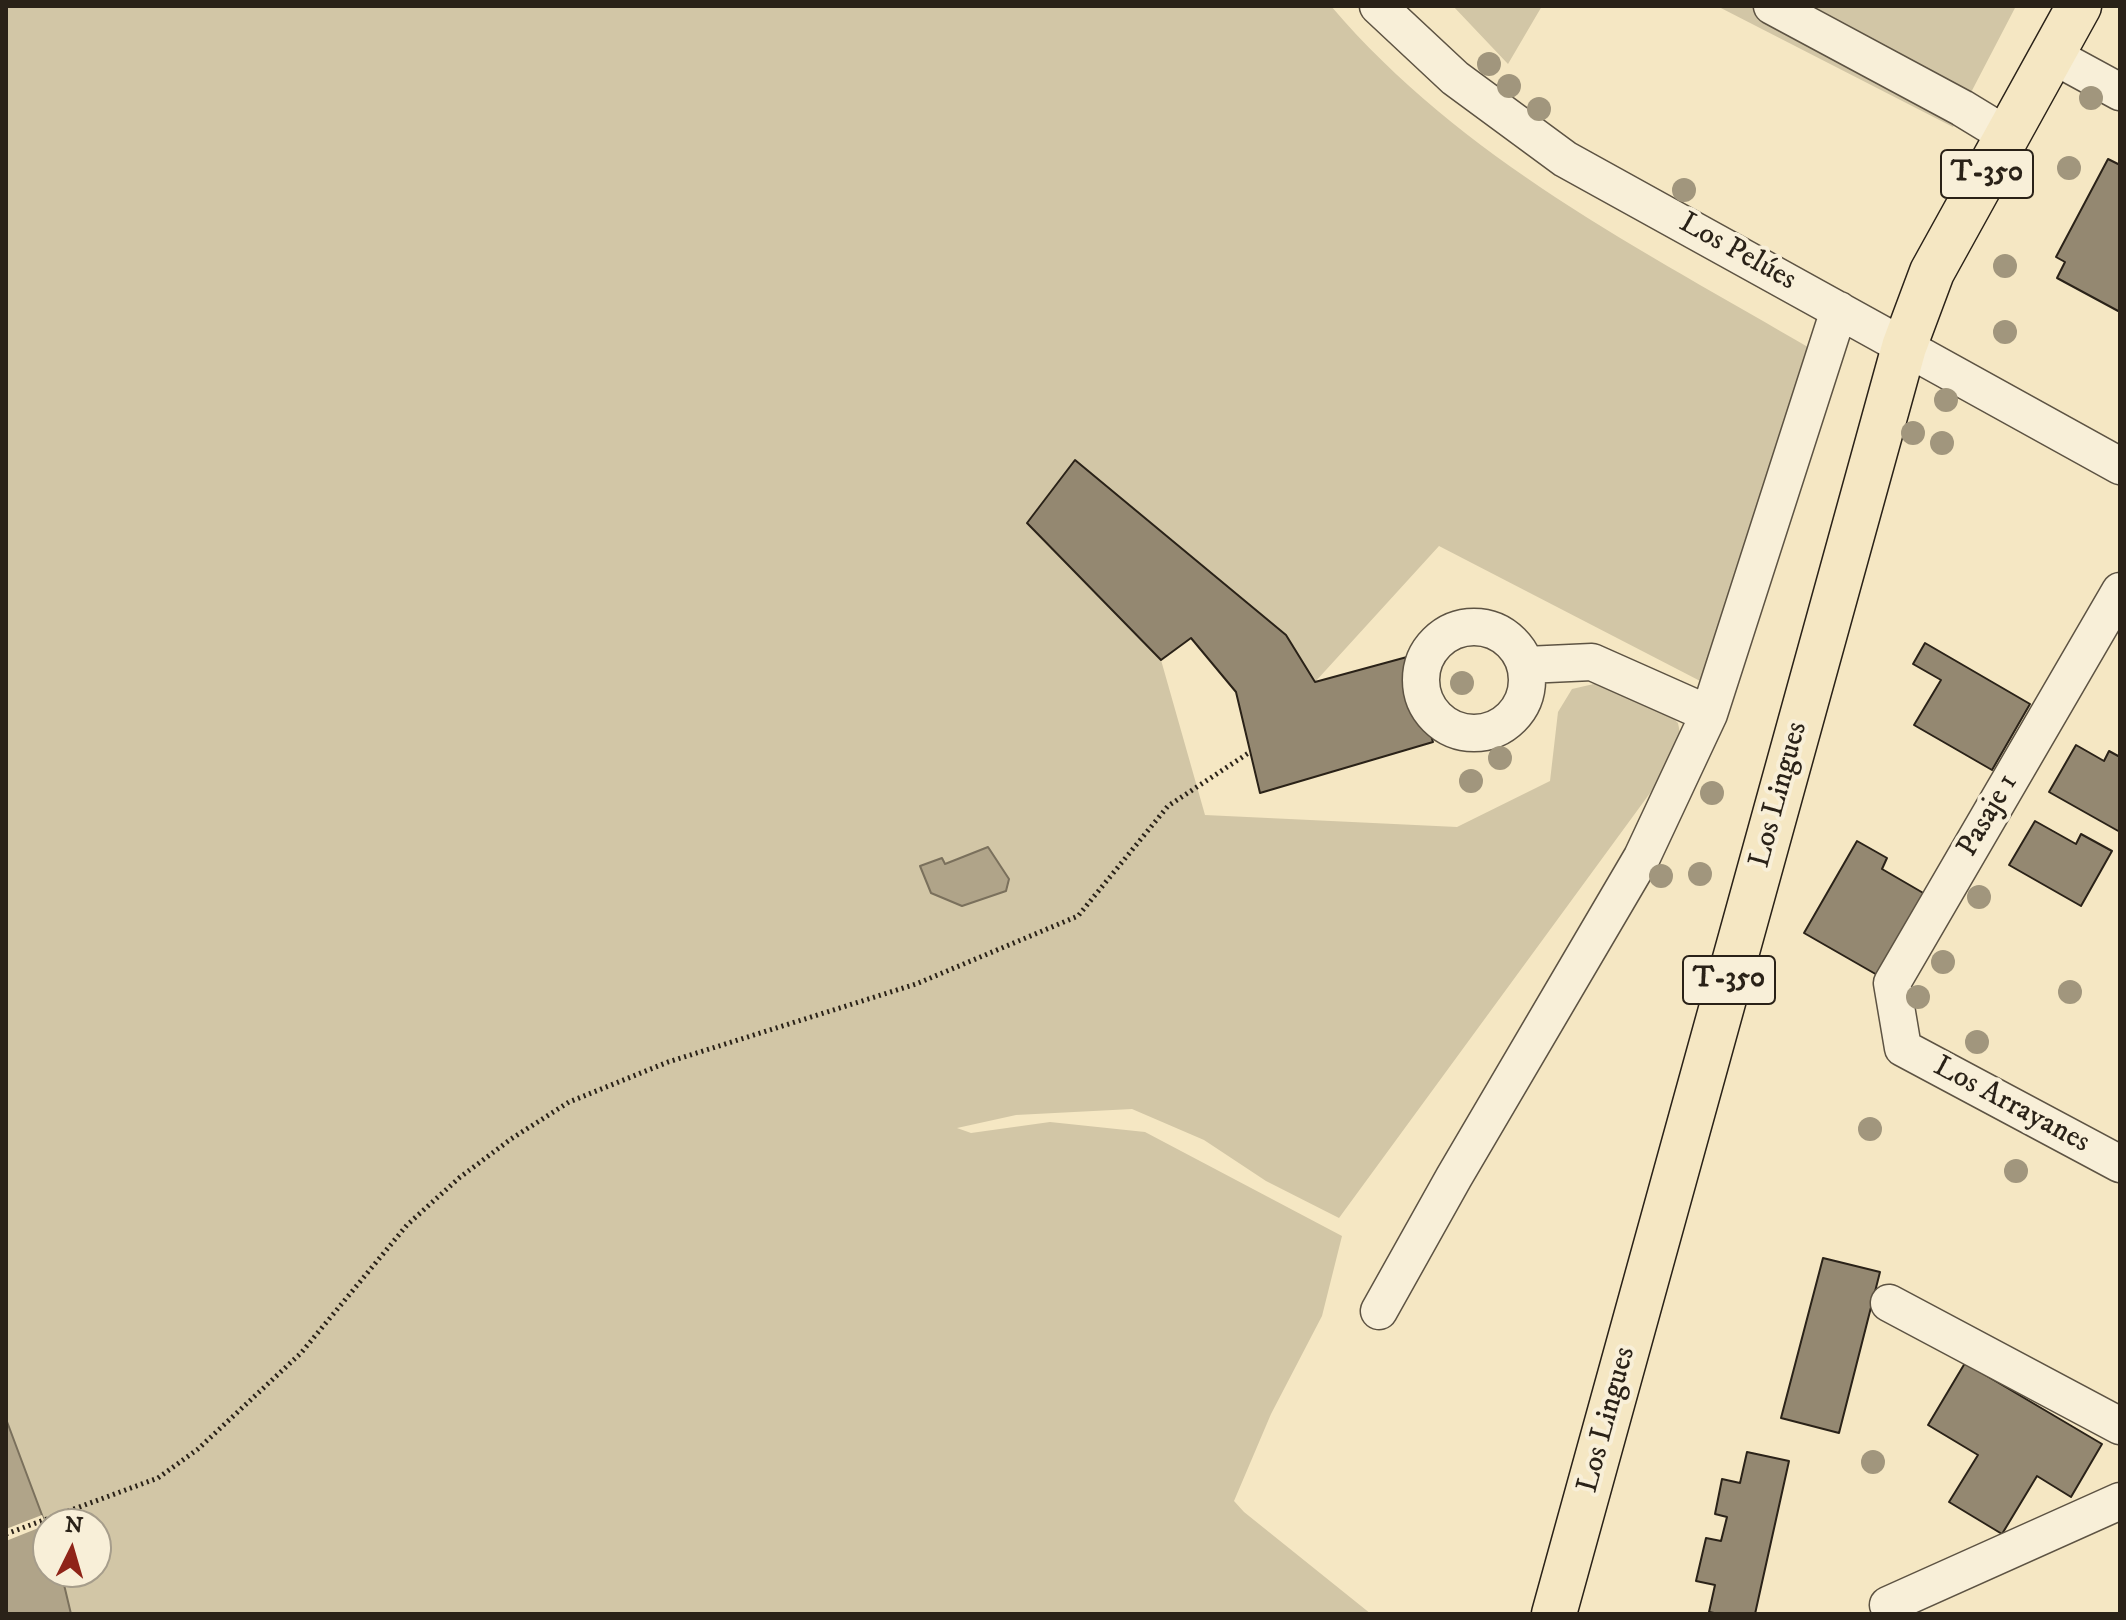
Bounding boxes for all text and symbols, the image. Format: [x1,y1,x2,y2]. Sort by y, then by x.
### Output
road number: T-350 [1941,150,2033,198]
street label: Los Pelúes [1672,206,1802,300]
street label: Los Lingues [1743,718,1817,872]
street label: Pasaje 1 [1951,768,2027,864]
road number: T-350 [1683,956,1775,1004]
street label: Los Arrayanes [1927,1050,2095,1162]
street label: Los Lingues [1571,1343,1645,1497]
north arrow [32,1508,112,1588]
text: N [64,1511,84,1540]

